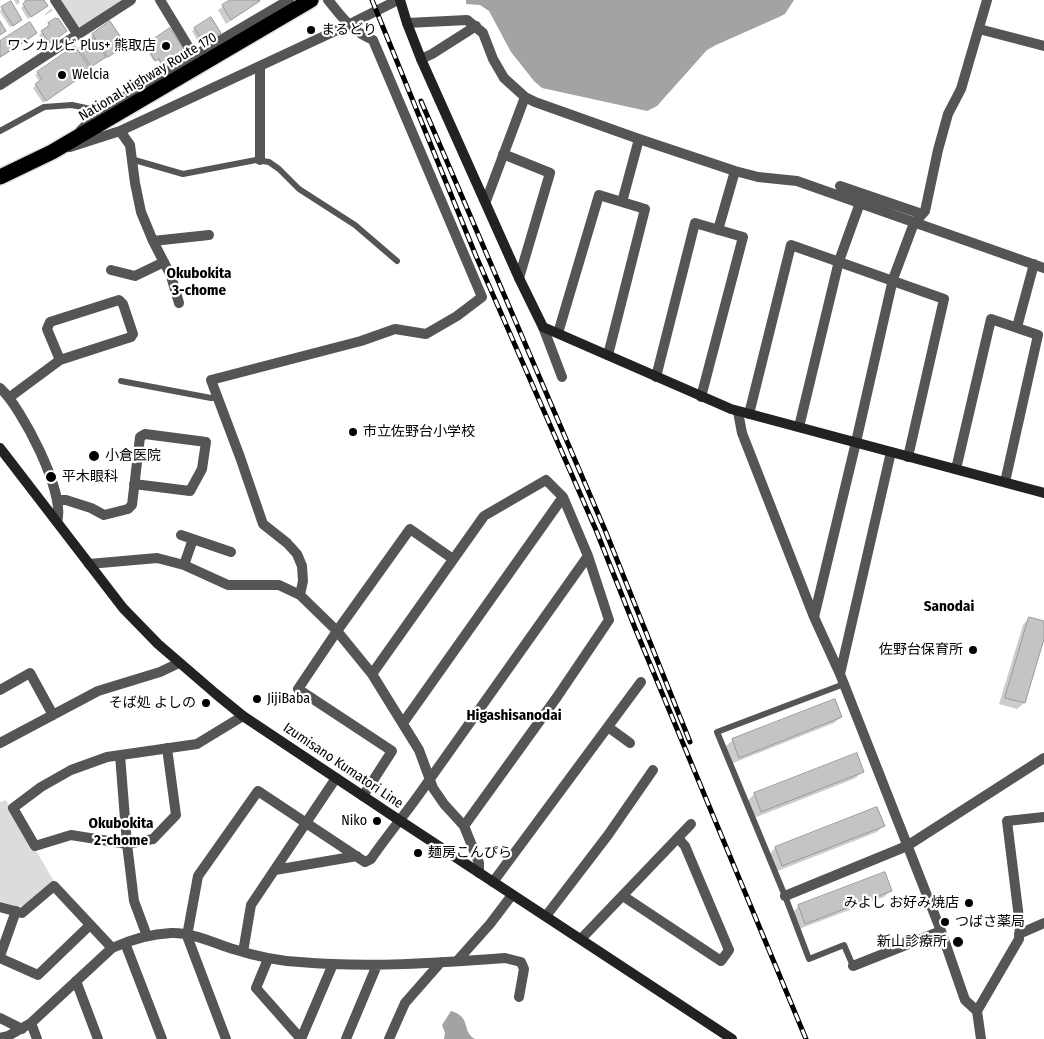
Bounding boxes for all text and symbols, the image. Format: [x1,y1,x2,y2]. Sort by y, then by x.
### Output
place label: まるどり [321,22,377,38]
marker: まるどり [305,24,317,36]
street label: National Highway Route 170 [76,29,220,125]
place label: ワンカルビ Plus+ 熊取店 [7,38,156,54]
marker: ワンカルビ Plus+ 熊取店 [160,40,172,52]
place label: Welcia [72,67,109,83]
marker: Welcia [56,69,68,81]
district label: Okubokita 3-chome [167,265,231,300]
place label: 市立佐野台小学校 [363,424,475,440]
marker: 市立佐野台小学校 [347,426,359,438]
place label: 小倉医院 [105,448,161,464]
marker: 小倉医院 [87,449,101,463]
place label: 平木眼科 [62,469,118,485]
marker: 平木眼科 [44,470,58,484]
district label: Sanodai [924,598,974,616]
place label: 佐野台保育所 [879,642,963,658]
marker: 佐野台保育所 [967,644,979,656]
place label: JijiBaba [267,691,310,707]
marker: JijiBaba [251,693,263,705]
place label: そば処 よしの [109,695,196,711]
marker: そば処 よしの [200,697,212,709]
district label: Higashisanodai [466,707,562,725]
street label: Izumisano Kumatori Line [280,720,406,812]
place label: Niko [341,813,367,829]
district label: Okubokita 2-chome [89,815,153,850]
marker: Niko [371,815,383,827]
place label: 麺房こんぴら [428,845,512,861]
marker: 麺房こんぴら [412,847,424,859]
place label: みよし お好み焼店 [844,895,959,911]
marker: みよし お好み焼店 [963,897,975,909]
place label: つばさ薬局 [955,914,1025,930]
marker: つばさ薬局 [939,916,951,928]
place label: 新山診療所 [877,934,947,950]
marker: 新山診療所 [951,935,965,949]

